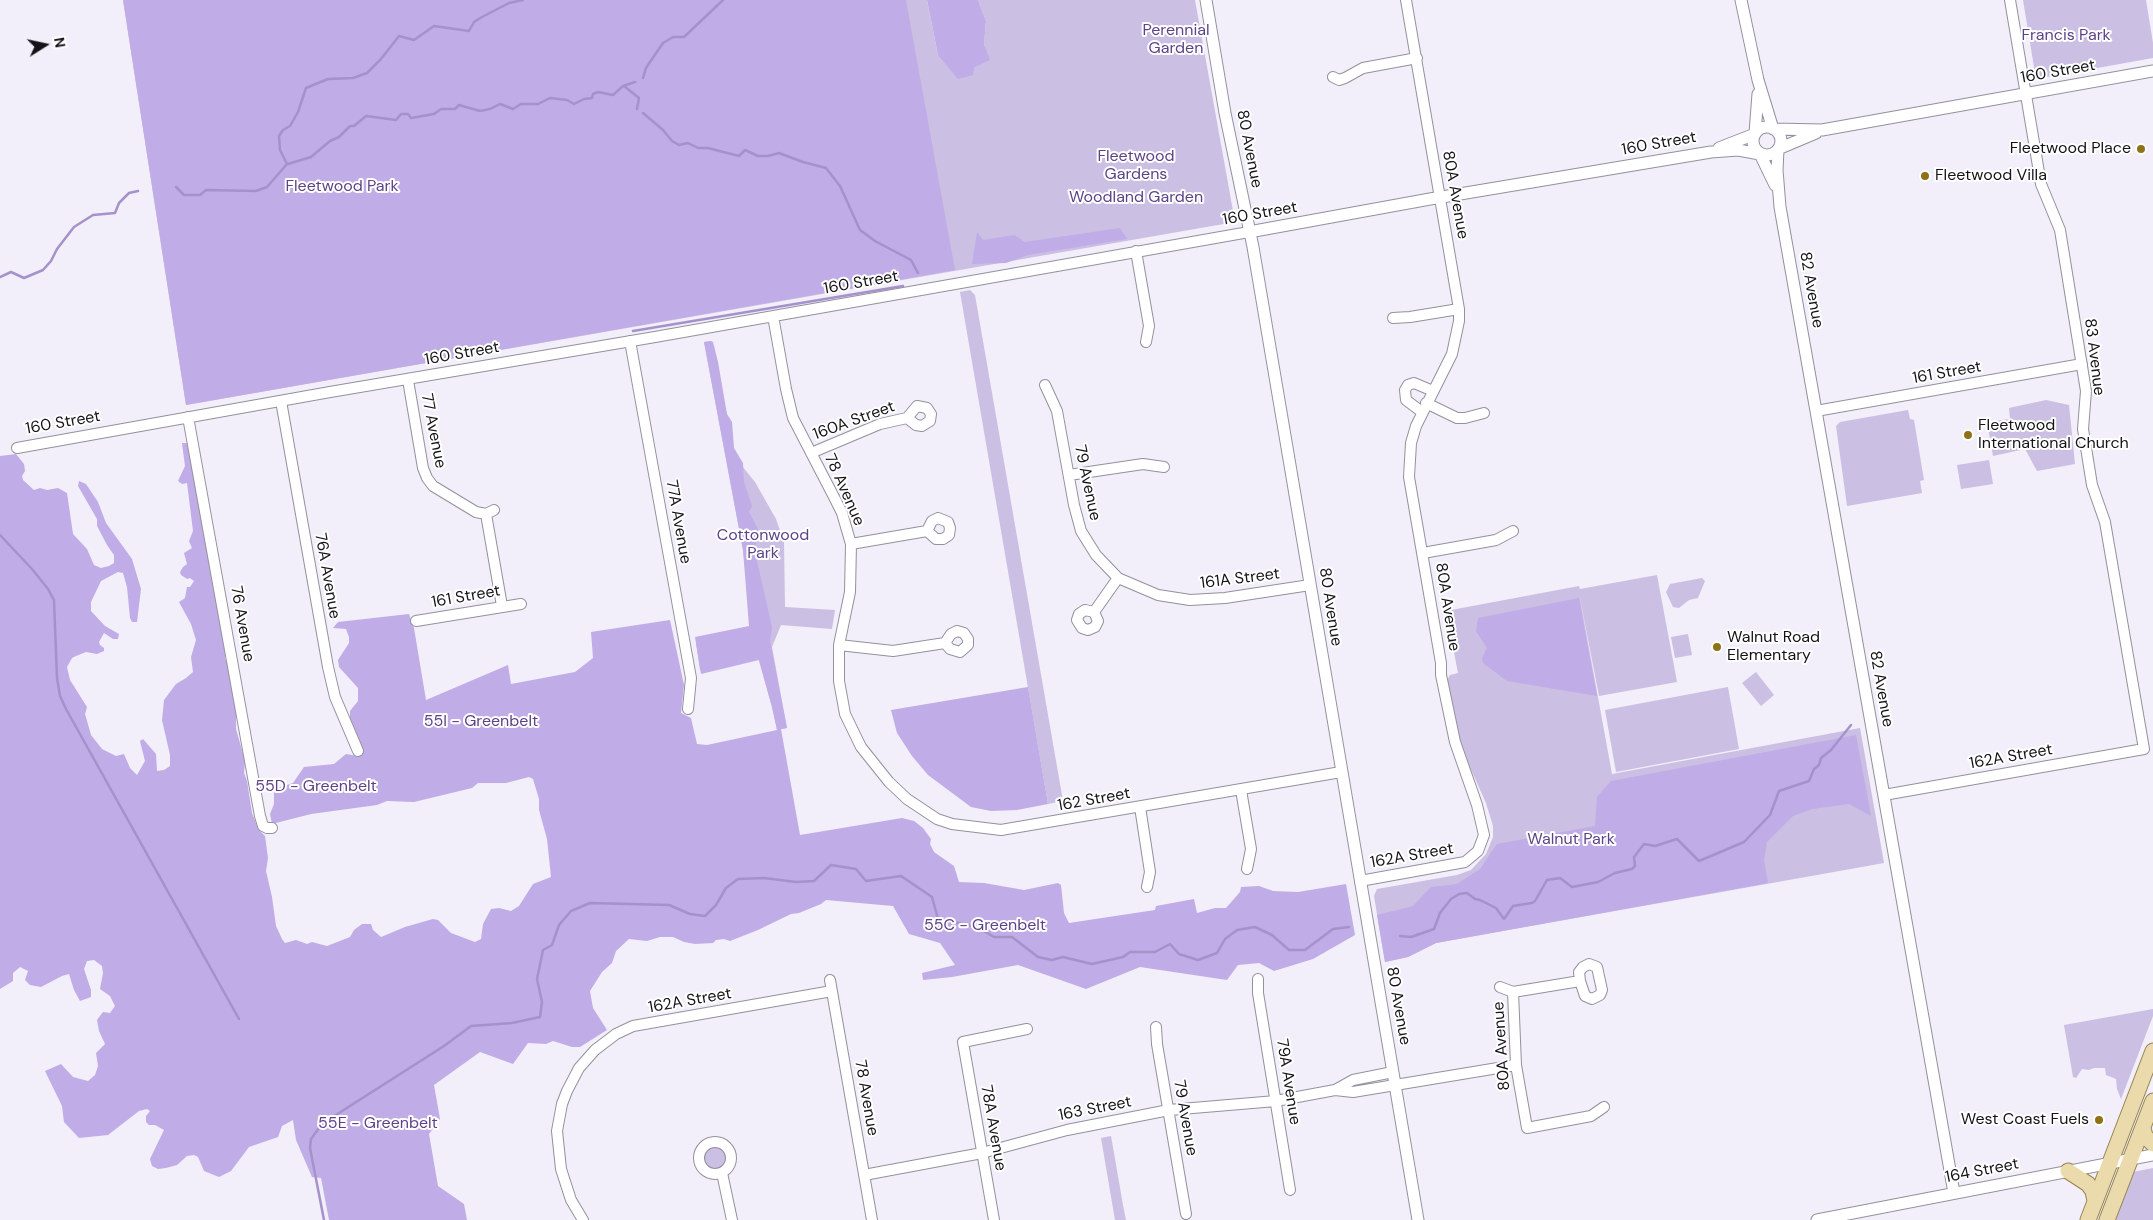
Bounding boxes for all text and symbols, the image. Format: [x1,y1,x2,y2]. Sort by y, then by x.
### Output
north arrow [20,20,70,70]
park label: Perennial Garden [1142,21,1210,59]
park label: Francis Park [2021,26,2111,46]
text: N [50,36,70,49]
street label: 160 Street [2019,56,2097,88]
street label: 80 Avenue [1232,108,1266,190]
street label: 160 Street [1620,128,1698,160]
place label: Fleetwood Place [2010,139,2131,159]
marker: Fleetwood Place [2135,143,2147,155]
park label: Fleetwood Gardens [1097,147,1175,185]
street label: 80A Avenue [1438,149,1472,241]
place label: Fleetwood Villa [1935,166,2047,186]
marker: Fleetwood Villa [1919,170,1931,182]
park label: Fleetwood Park [285,177,399,197]
park label: Woodland Garden [1069,188,1203,208]
street label: 160 Street [1221,198,1299,230]
street label: 82 Avenue [1795,250,1827,330]
street label: 160 Street [822,267,900,299]
street label: 83 Avenue [2080,317,2108,397]
street label: 160 Street [423,338,501,370]
street label: 161 Street [1911,358,1983,388]
street label: 77 Avenue [416,392,450,470]
street label: 160A Street [811,397,897,445]
street label: 160 Street [24,407,102,439]
place label: Fleetwood International Church [1978,416,2129,454]
marker: Fleetwood International Church [1962,429,1974,441]
street label: 79 Avenue [1070,443,1104,523]
street label: 78 Avenue [820,451,868,529]
street label: 77A Avenue [661,479,695,565]
park label: Cottonwood Park [717,526,809,564]
street label: 76A Avenue [310,532,344,620]
street label: 80A Avenue [1431,561,1463,653]
street label: 161A Street [1199,565,1281,593]
street label: 80 Avenue [1314,566,1346,648]
street label: 161 Street [430,582,502,612]
street label: 76 Avenue [226,585,258,663]
place label: Walnut Road Elementary [1727,628,1820,666]
marker: Walnut Road Elementary [1711,641,1723,653]
street label: 82 Avenue [1865,649,1897,729]
park label: 55I - Greenbelt [424,712,538,732]
street label: 162A Street [1968,740,2054,774]
park label: 55D - Greenbelt [255,777,377,797]
street label: 162 Street [1056,784,1132,816]
park label: Walnut Park [1527,830,1615,850]
street label: 162A Street [1369,839,1455,873]
park label: 55C - Greenbelt [924,916,1046,936]
street label: 80 Avenue [1382,965,1414,1047]
street label: 162A Street [647,984,733,1018]
street label: 80A Avenue [1489,1001,1515,1091]
street label: 79A Avenue [1272,1038,1304,1126]
street label: 78 Avenue [850,1059,882,1137]
street label: 79 Avenue [1169,1079,1201,1157]
street label: 78A Avenue [976,1084,1010,1172]
street label: 163 Street [1057,1093,1133,1125]
place label: West Coast Fuels [1961,1110,2089,1130]
park label: 55E - Greenbelt [318,1114,438,1134]
marker: West Coast Fuels [2093,1114,2105,1126]
street label: 164 Street [1944,1154,2020,1188]

